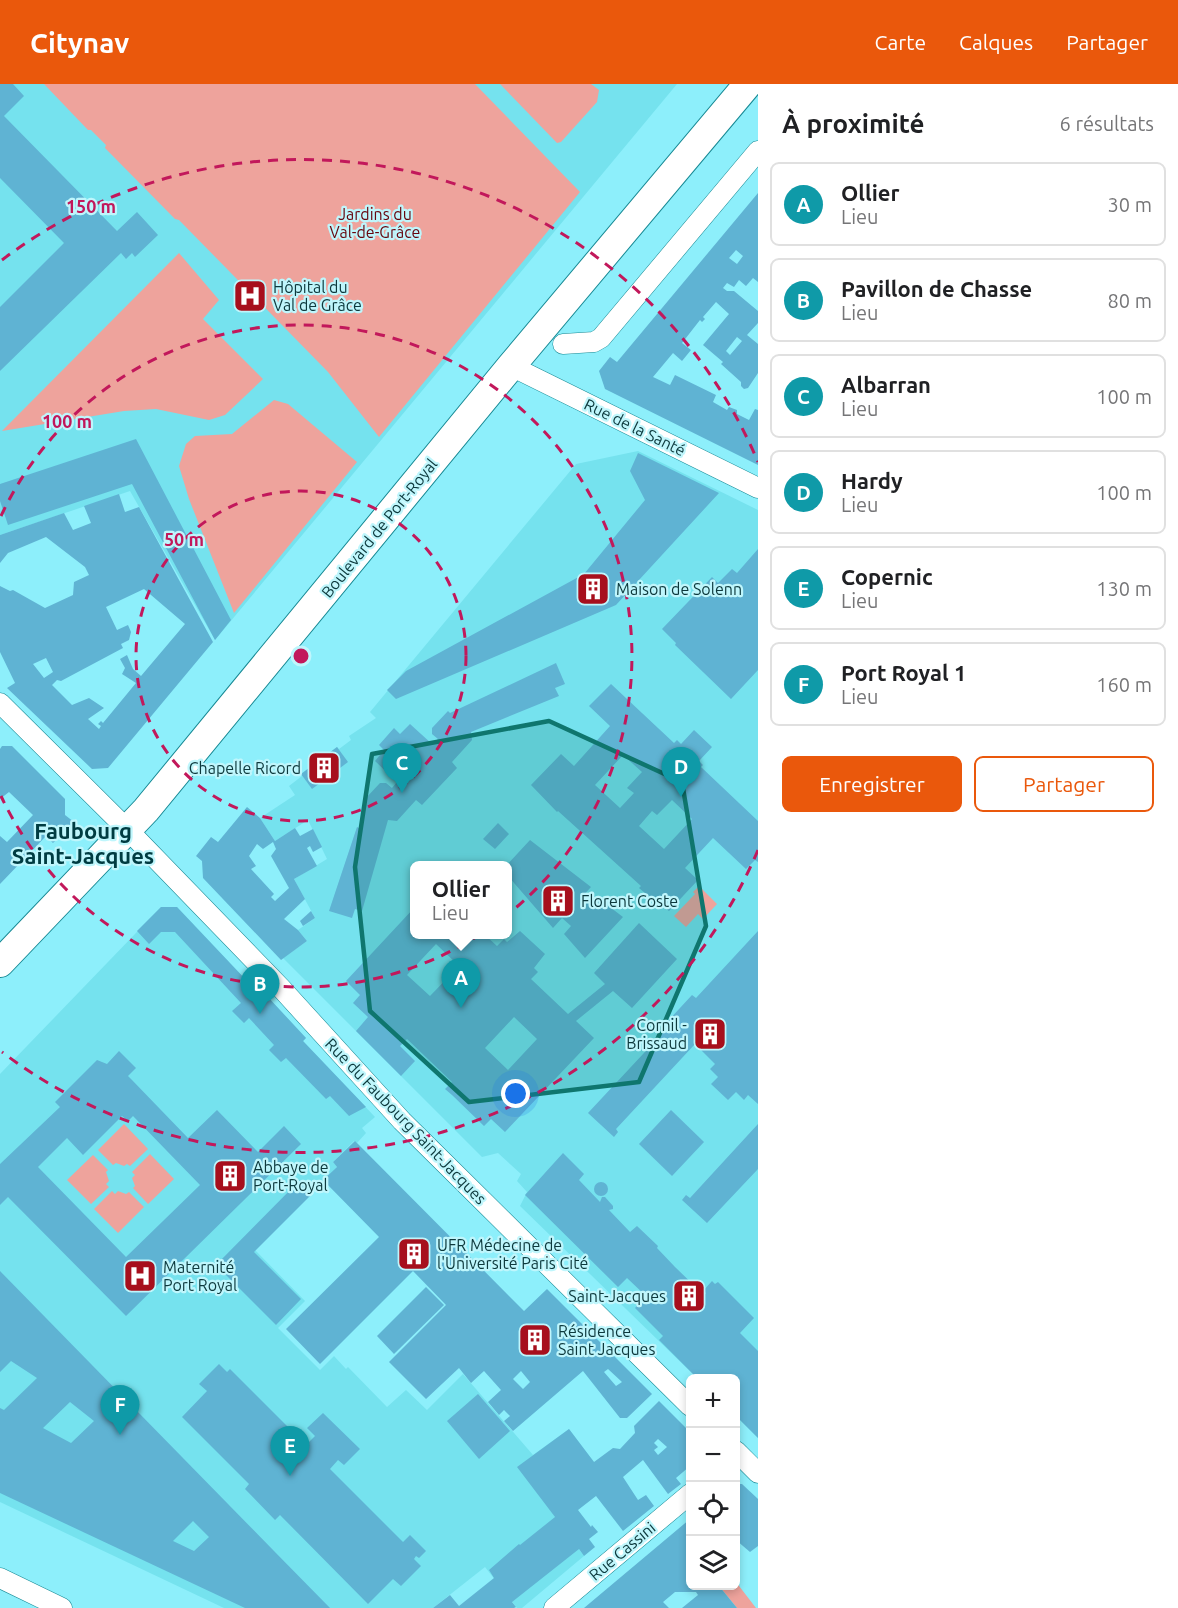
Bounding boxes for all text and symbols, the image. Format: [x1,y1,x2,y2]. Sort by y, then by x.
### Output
text: Citynav [30,27,129,58]
text: Carte [875,30,926,54]
text: Calques [959,30,1033,54]
text: Partager [1066,30,1148,54]
text: À proximité [782,109,924,138]
text: 6 résultats [1060,112,1154,135]
text: Ollier [841,180,899,205]
text: A [796,193,811,216]
text: 30 m [1108,193,1152,216]
text: 150 m [66,196,116,216]
park label: Jardins du Val-de-Grâce [330,205,420,241]
text: Lieu [841,205,879,228]
text: Pavillon de Chasse [841,276,1032,301]
hospital icon: Hôpital du Val de Grâce [232,278,268,314]
place label: Hôpital du Val de Grâce [273,278,362,314]
text: B [797,289,810,312]
text: 80 m [1108,289,1152,312]
text: Lieu [841,301,879,324]
text: Albarran [841,372,931,397]
text: C [797,385,810,408]
text: 100 m [1096,385,1152,408]
street label: Rue de la Santé [581,395,689,459]
text: Lieu [841,397,879,420]
text: 100 m [42,411,92,431]
street label: Boulevard de Port-Royal [317,455,441,601]
text: Hardy [841,468,903,493]
text: D [796,481,811,504]
text: 100 m [1096,481,1152,504]
text: Lieu [841,493,879,516]
text: 50 m [164,529,204,549]
text: Copernic [841,564,933,589]
building icon: Maison de Solenn [575,571,611,607]
text: E [798,577,809,600]
text: 130 m [1096,577,1152,600]
place label: Maison de Solenn [616,580,742,598]
text: Lieu [841,589,879,612]
centre of rings [291,646,311,666]
text: Port Royal 1 [841,660,966,685]
text: F [798,673,809,696]
text: 160 m [1096,673,1152,696]
text: Lieu [841,685,879,708]
pin: C [382,744,422,793]
pin: D [662,748,700,797]
building icon: Chapelle Ricord [306,750,342,786]
button: Enregistrer [782,756,962,812]
button: Partager [974,756,1154,812]
place label: Chapelle Ricord [189,759,301,777]
district label: Faubourg Saint-Jacques [12,818,154,868]
popup [410,861,512,939]
text: Ollier [432,876,490,901]
building icon: Florent Coste [540,883,576,919]
place label: Florent Coste [581,892,678,910]
text: Lieu [432,901,469,924]
pin: A [442,958,480,1008]
pin: B [240,964,280,1014]
place label: Cornil - Brissaud [626,1016,687,1052]
building icon: Cornil - Brissaud [692,1016,728,1052]
street label: Rue du Faubourg Saint-Jacques [322,1034,490,1208]
your location [501,1079,530,1108]
building icon: Abbaye de Port-Royal [212,1158,248,1194]
place label: Abbaye de Port-Royal [253,1158,329,1194]
building icon: UFR Médecine de l'Université Paris Cité [396,1236,432,1272]
place label: UFR Médecine de l'Université Paris Cité [437,1236,588,1272]
hospital icon: Maternité Port Royal [122,1258,158,1294]
place label: Maternité Port Royal [163,1258,237,1294]
building icon: Saint-Jacques [671,1278,707,1314]
place label: Saint-Jacques [568,1287,666,1305]
building icon: Résidence Saint Jacques [517,1322,553,1358]
place label: Résidence Saint Jacques [558,1322,655,1358]
map controls [686,1374,740,1590]
button: + [686,1374,740,1428]
pin: F [100,1386,140,1435]
pin: E [270,1426,310,1476]
button: − [686,1428,740,1482]
button: locate [686,1482,740,1536]
street label: Rue Cassini [585,1518,659,1584]
button: layers [686,1536,740,1590]

